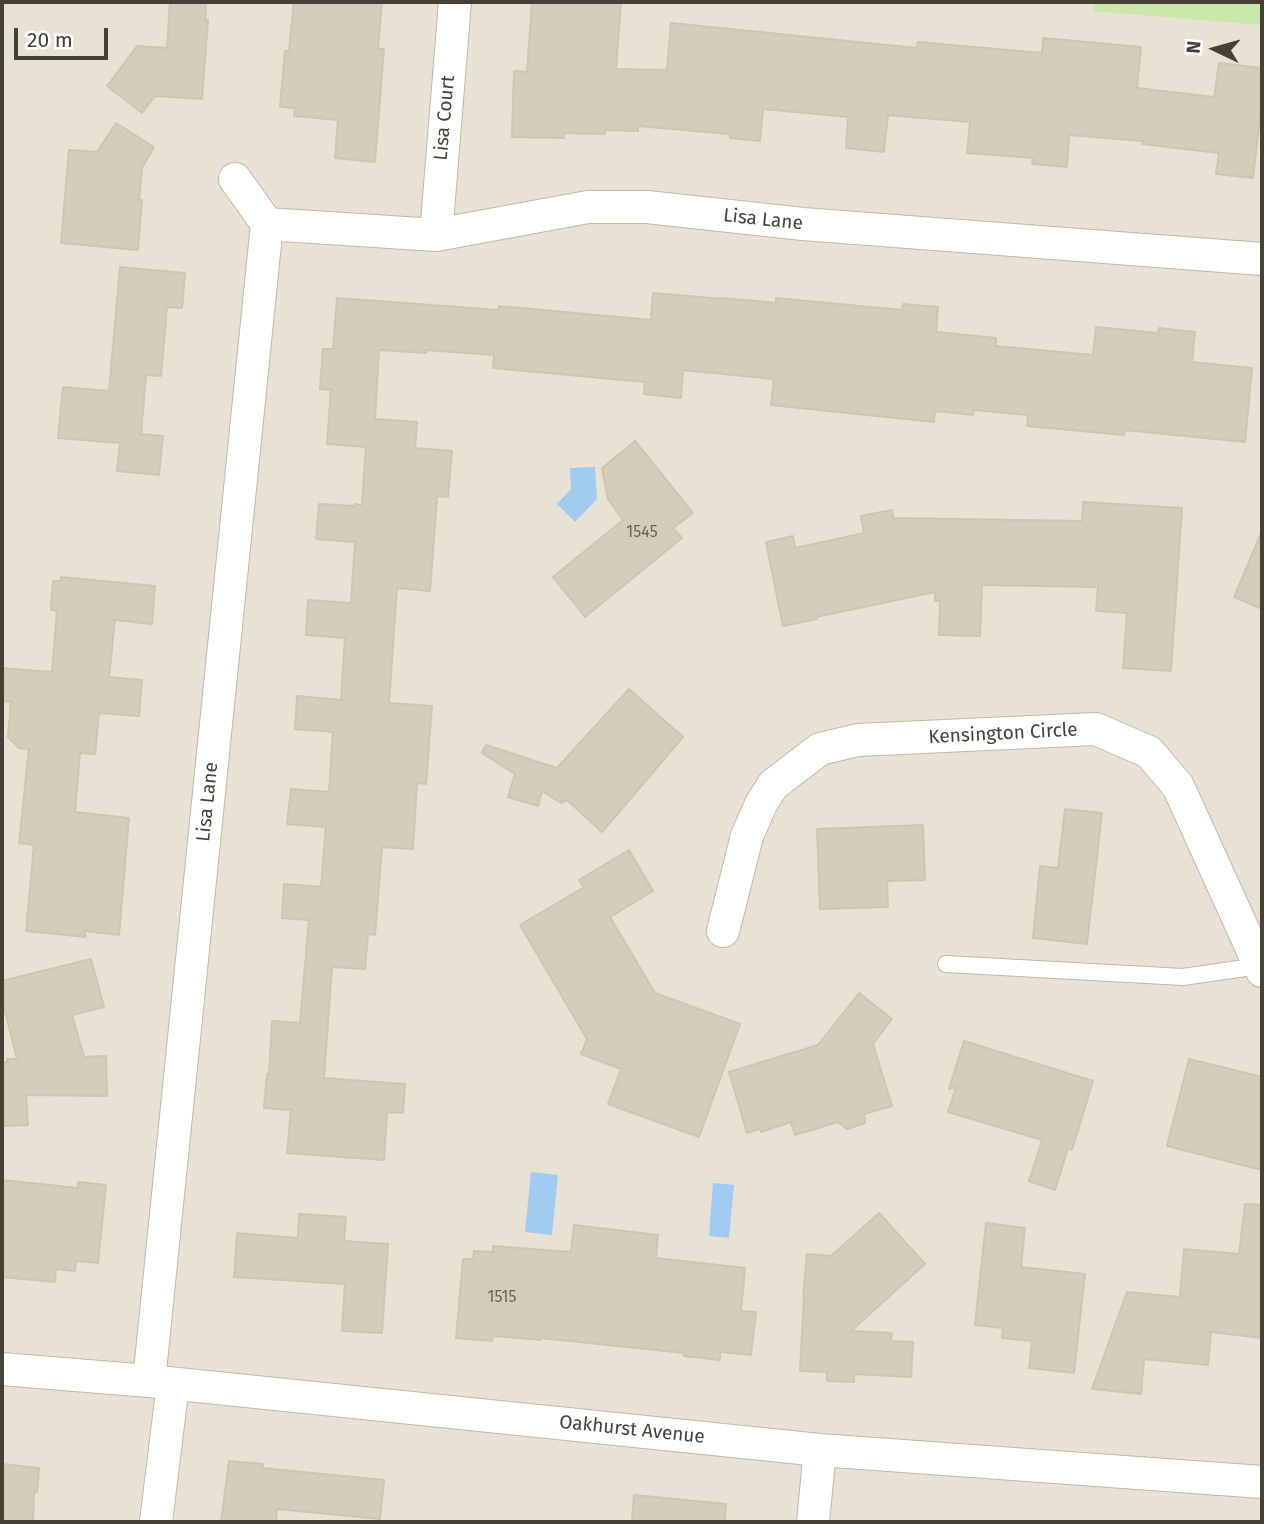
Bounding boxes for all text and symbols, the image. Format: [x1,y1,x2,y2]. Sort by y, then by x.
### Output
scale bar [18,14,112,58]
north arrow [1180,14,1250,84]
text: 20 m [27,27,73,53]
text: N [1182,40,1206,54]
street label: Lisa Court [430,74,460,162]
street label: Lisa Lane [722,204,804,236]
house number: 1545 [626,523,658,543]
street label: Kensington Circle [928,719,1078,749]
street label: Lisa Lane [192,761,224,843]
house number: 1515 [487,1288,517,1308]
street label: Oakhurst Avenue [558,1411,706,1449]

